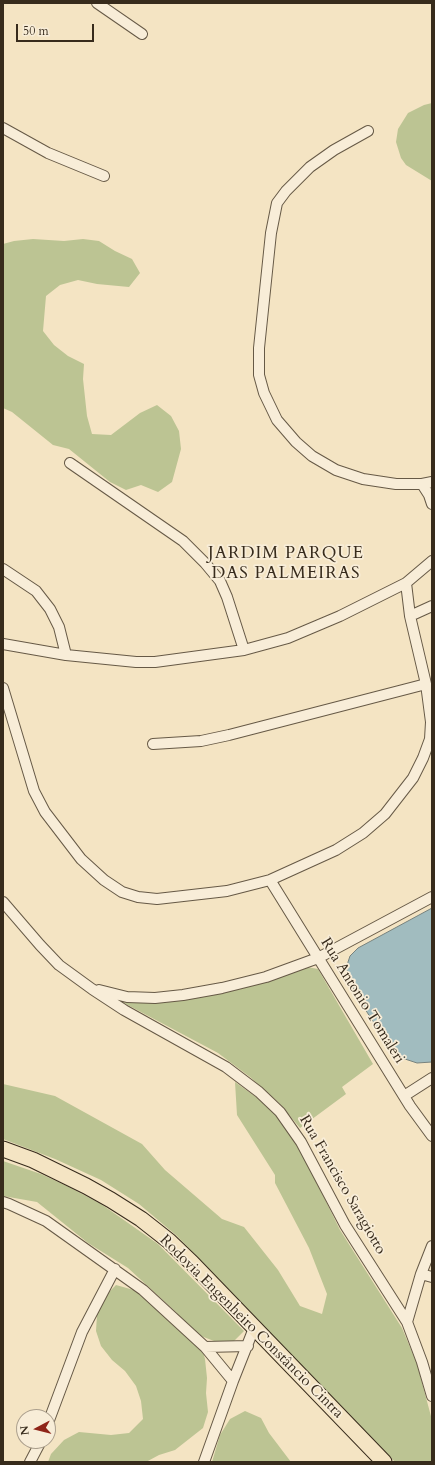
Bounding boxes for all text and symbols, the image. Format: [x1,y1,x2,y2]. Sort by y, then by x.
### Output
scale bar [18,16,96,42]
text: 50 m [23,23,49,39]
district label: JARDIM PARQUE DAS PALMEIRAS [208,544,364,584]
street label: Rua Antonio Tomaleri [316,935,408,1067]
street label: Rua Francisco Saragiotto [295,1112,389,1258]
street label: Rodovia Engenheiro Constâncio Cintra [155,1231,347,1423]
north arrow [16,1409,56,1449]
text: N [17,1425,33,1436]

